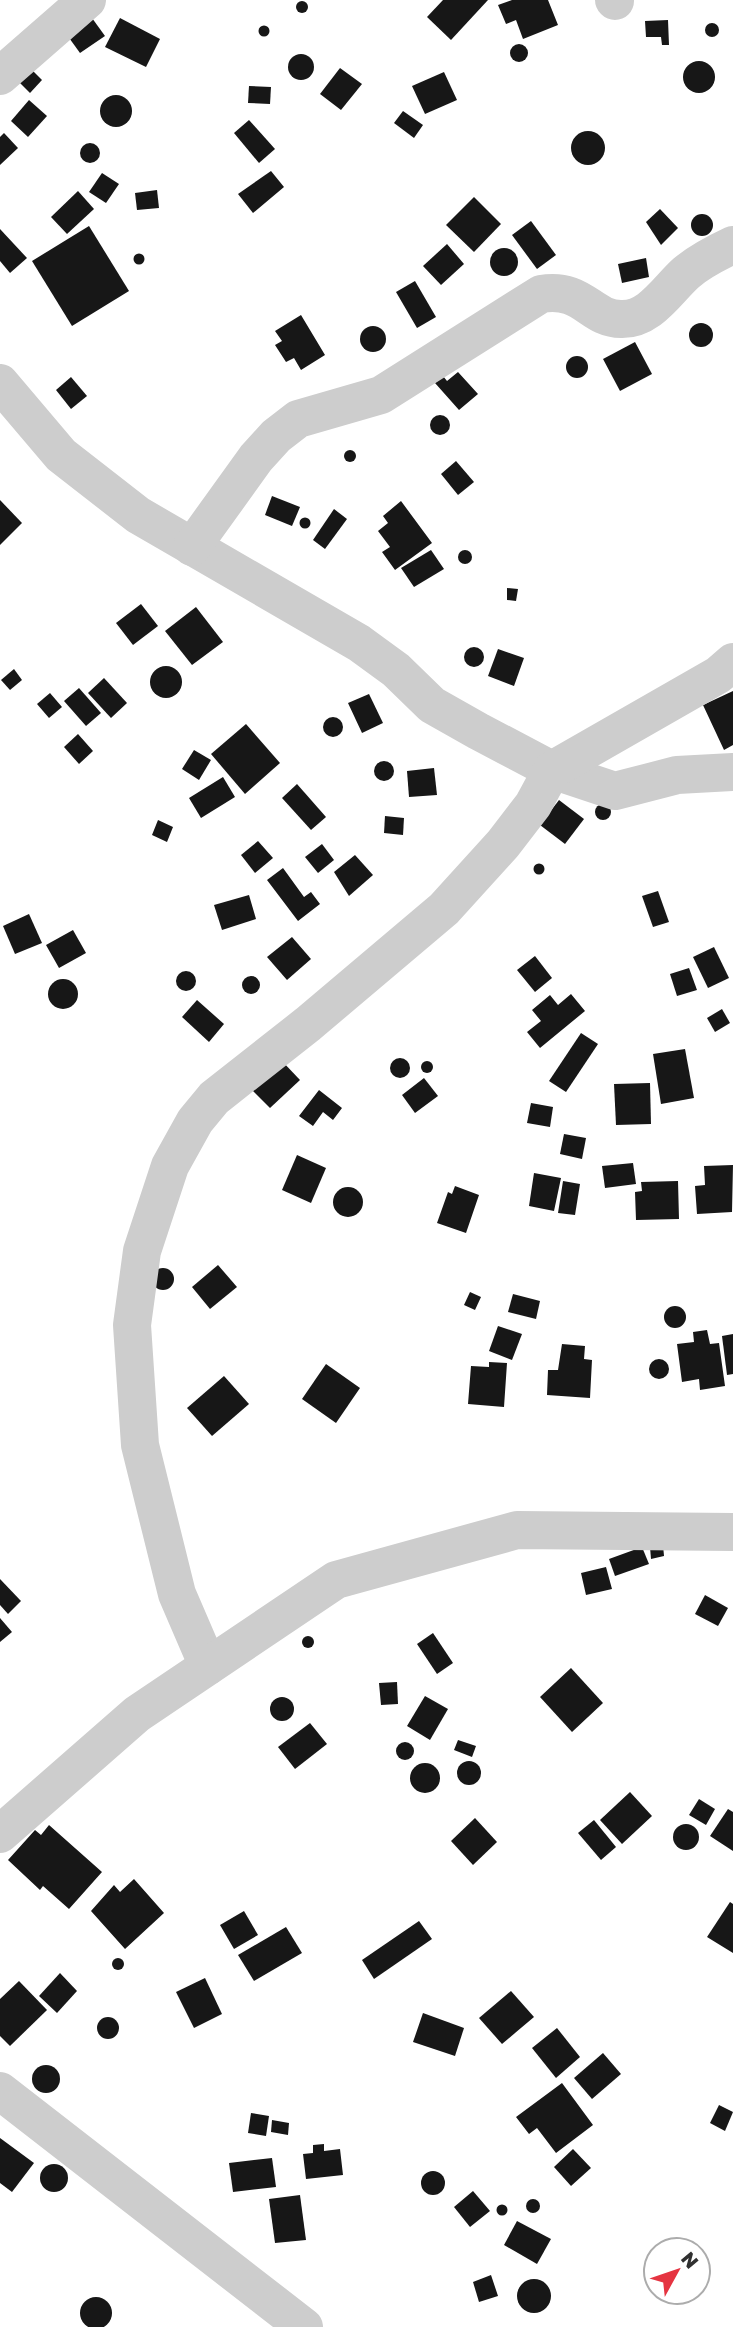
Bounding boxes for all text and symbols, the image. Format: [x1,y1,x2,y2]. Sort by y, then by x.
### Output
north arrow [642,2236,712,2306]
text: N [677,2247,704,2273]

